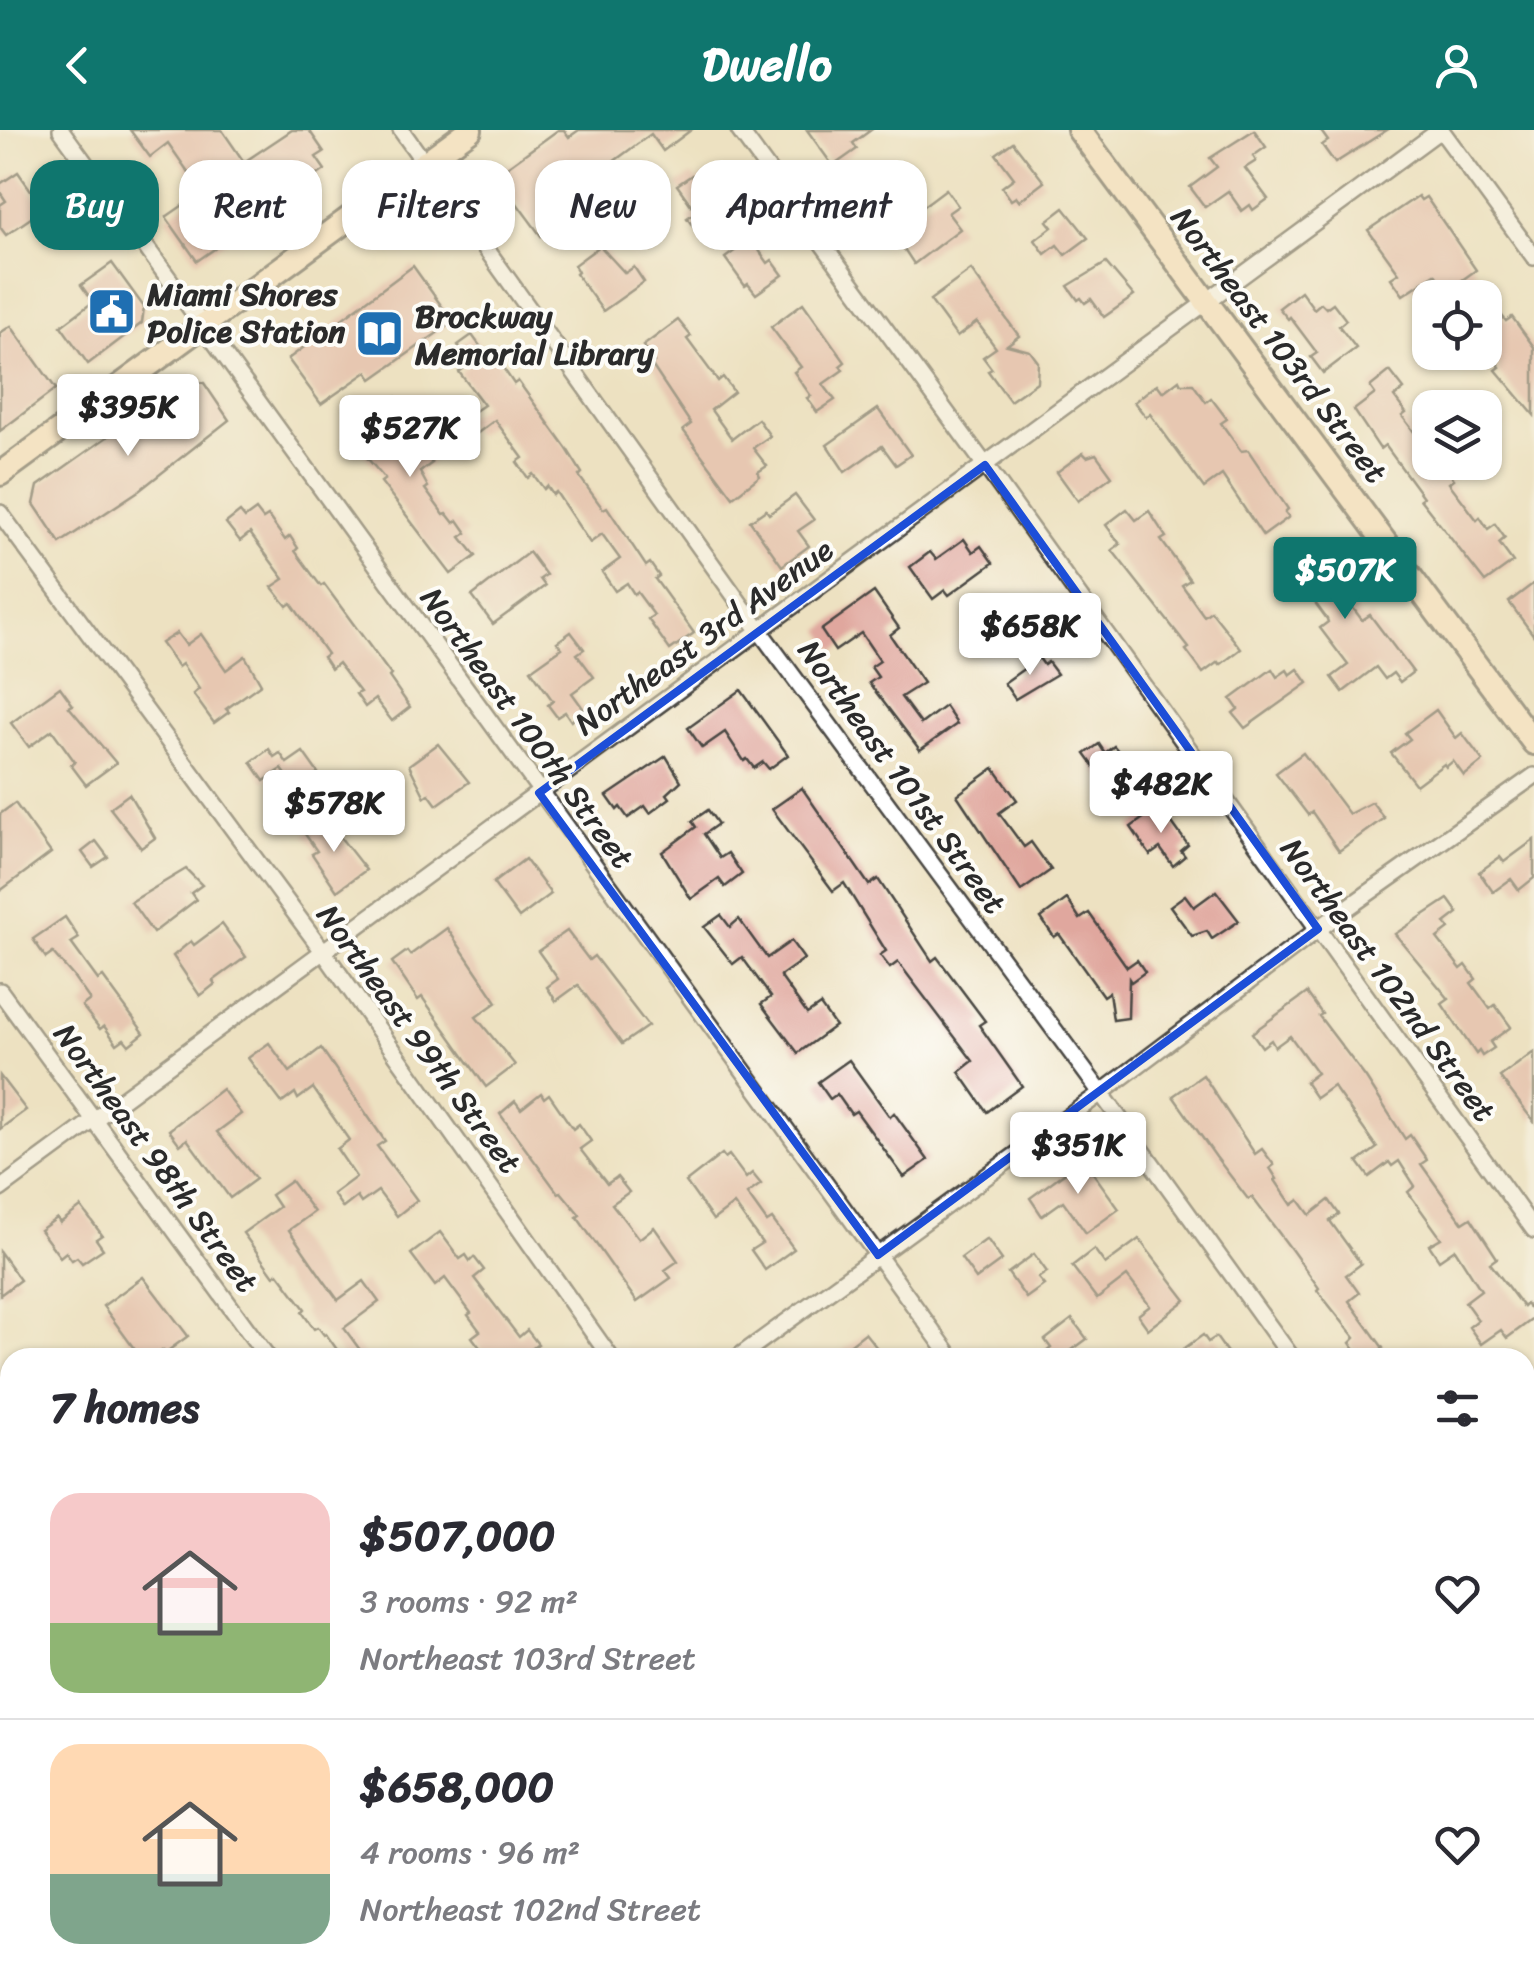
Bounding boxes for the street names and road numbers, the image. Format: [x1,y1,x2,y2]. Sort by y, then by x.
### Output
street label: Northeast 103rd Street [1155,194,1403,496]
street label: Northeast 3rd Avenue [562,523,846,751]
street label: Northeast 100th Street [405,574,649,882]
street label: Northeast 101st Street [782,627,1022,927]
street label: Northeast 102nd Street [1265,825,1511,1135]
street label: Northeast 99th Street [301,892,537,1187]
street label: Northeast 98th Street [38,1011,274,1305]

